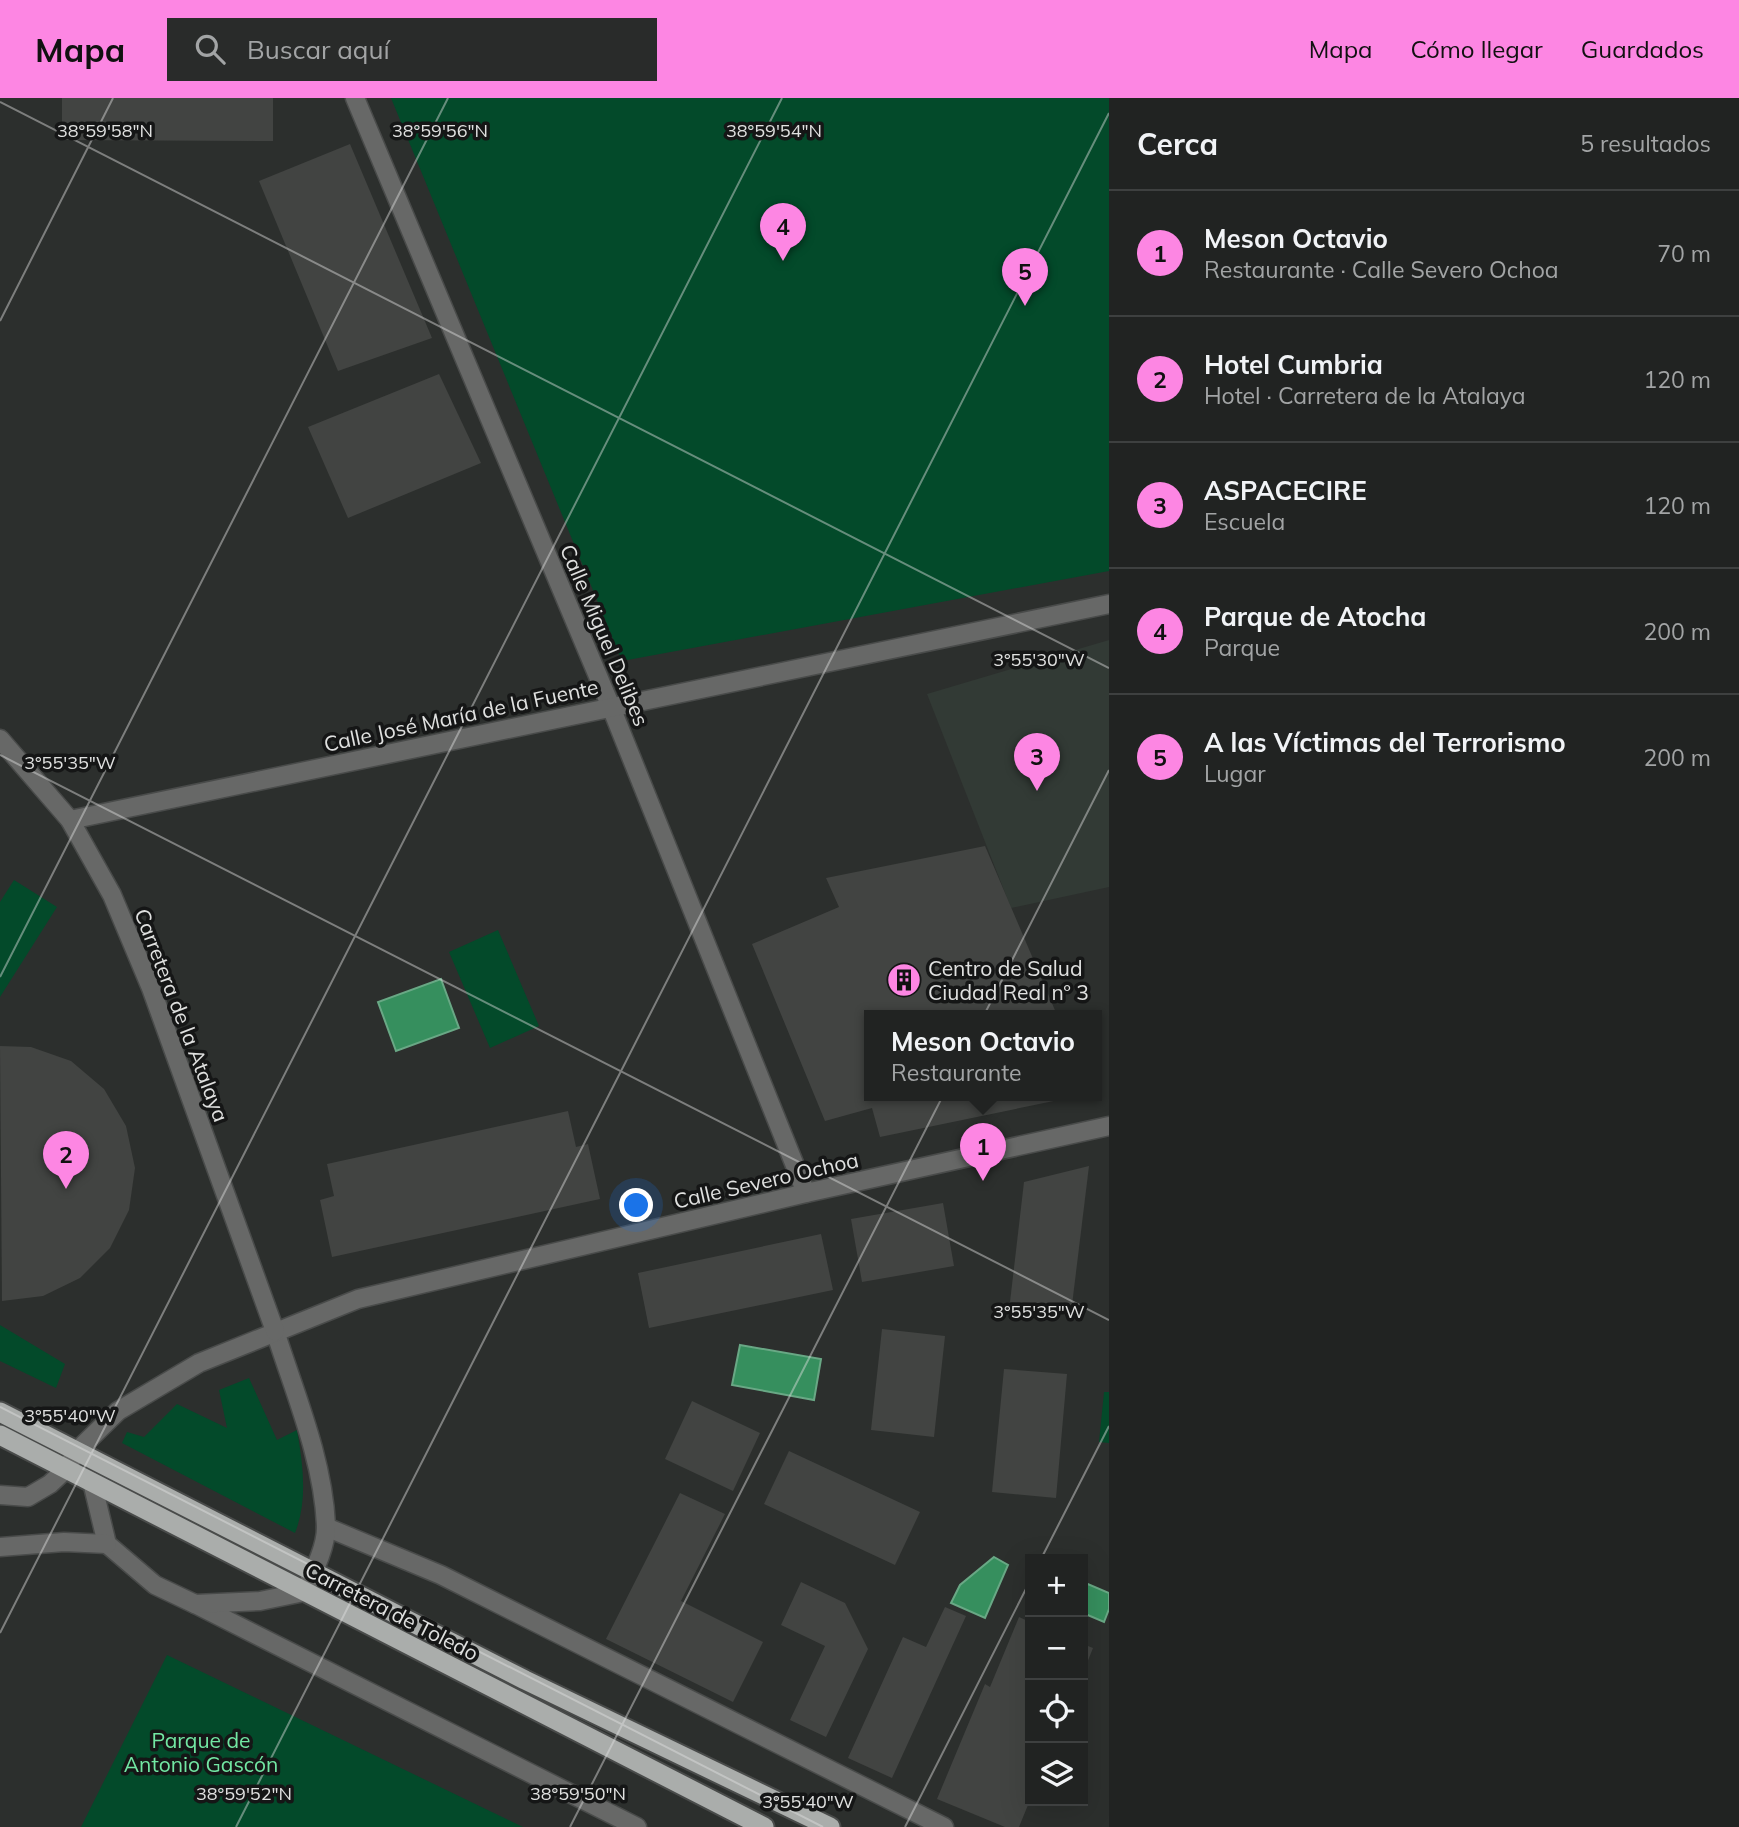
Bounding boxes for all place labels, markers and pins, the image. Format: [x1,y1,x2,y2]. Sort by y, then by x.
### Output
pin: 4 [760,203,806,261]
pin: 5 [1002,248,1048,306]
pin: 3 [1014,733,1060,791]
place label: Centro de Salud Ciudad Real nº 3 [928,955,1089,1005]
building icon: Centro de Salud Ciudad Real nº 3 [885,961,923,999]
pin: 1 [960,1123,1006,1181]
pin: 2 [43,1131,89,1189]

